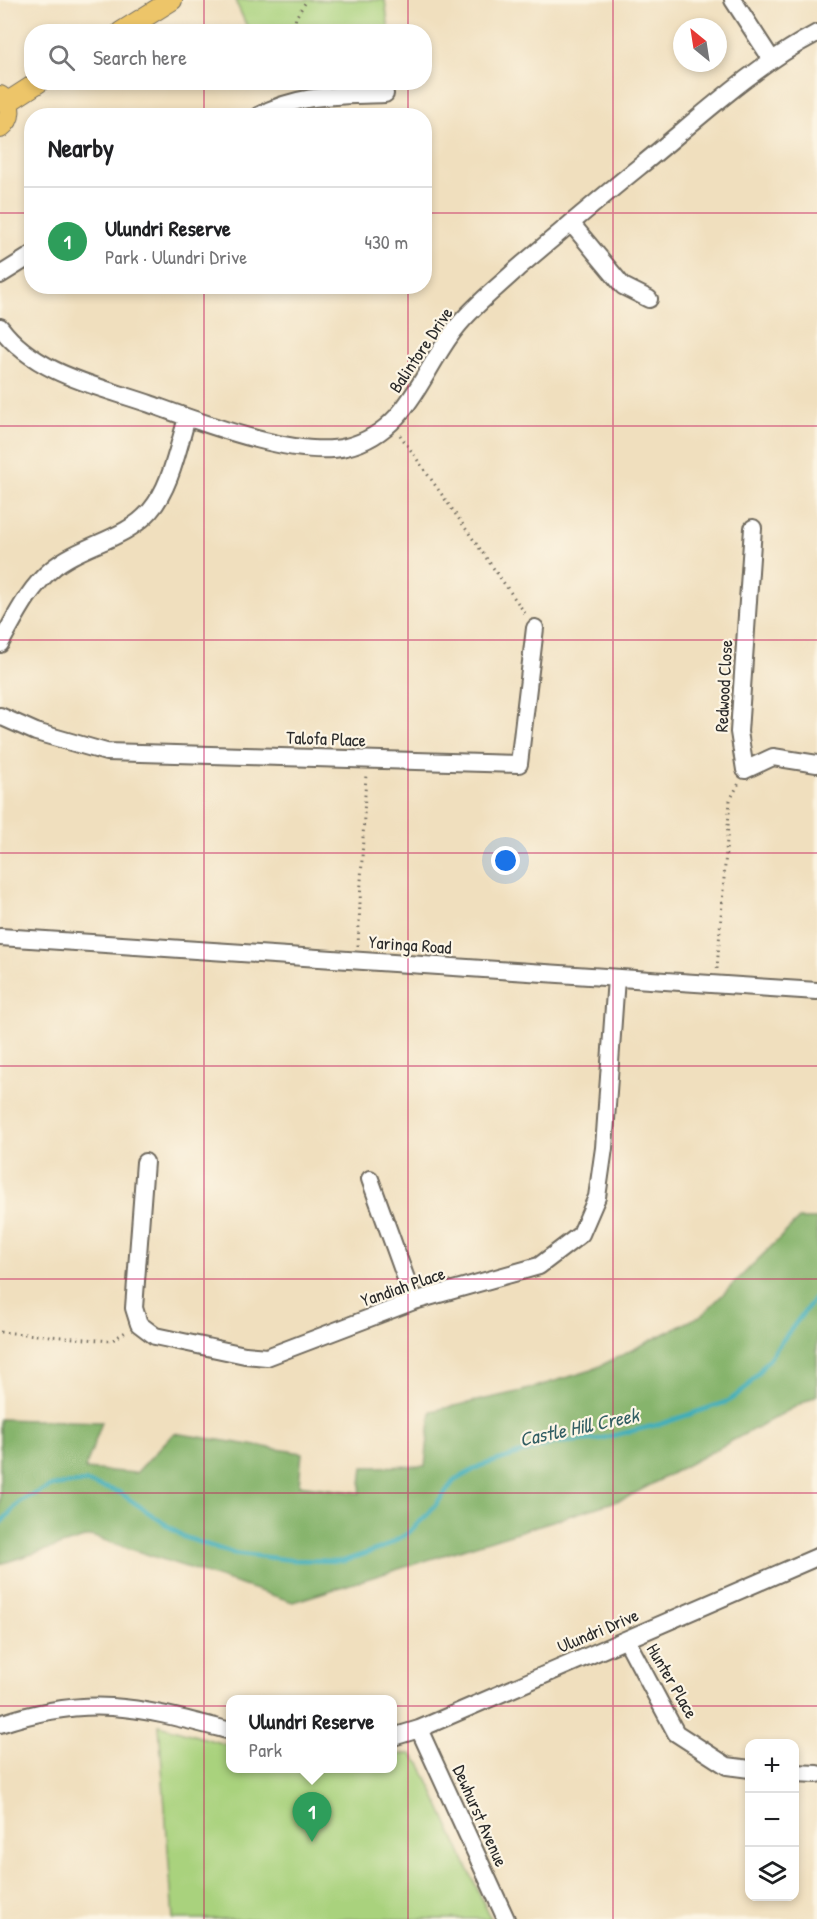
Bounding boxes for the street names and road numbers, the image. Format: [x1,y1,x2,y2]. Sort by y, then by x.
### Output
street label: Balintore Drive [383,302,459,398]
street label: Redwood Close [709,639,738,733]
street label: Talofa Place [286,725,366,752]
street label: Yaringa Road [368,929,452,960]
street label: Yandiah Place [357,1260,448,1313]
street label: Ulundri Drive [553,1602,642,1659]
street label: Hunter Place [641,1639,704,1723]
street label: Dewhurst Avenue [447,1761,514,1871]

